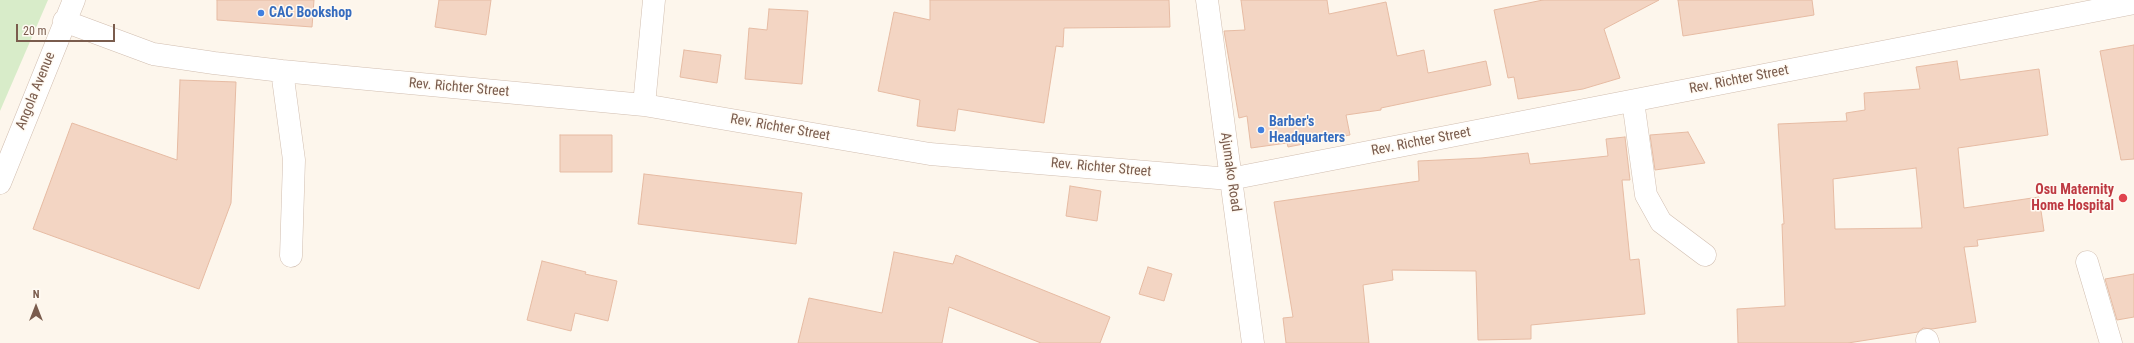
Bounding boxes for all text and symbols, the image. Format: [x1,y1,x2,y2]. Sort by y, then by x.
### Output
place label: CAC Bookshop [269,5,352,21]
marker: CAC Bookshop [256,8,266,18]
scale bar [18,16,117,42]
text: 20 m [23,24,47,38]
street label: Angola Avenue [13,50,59,132]
street label: Rev. Richter Street [1688,62,1790,98]
street label: Rev. Richter Street [408,75,510,101]
street label: Rev. Richter Street [729,111,831,145]
place label: Barber's Headquarters [1269,114,1345,146]
street label: Rev. Richter Street [1370,124,1472,160]
marker: Barber's Headquarters [1256,125,1266,135]
street label: Ajumako Road [1216,131,1244,213]
street label: Rev. Richter Street [1050,155,1152,181]
place label: Osu Maternity Home Hospital [2031,182,2114,214]
marker: Osu Maternity Home Hospital [2117,192,2129,204]
north arrow [16,287,56,327]
text: N [33,288,39,301]

